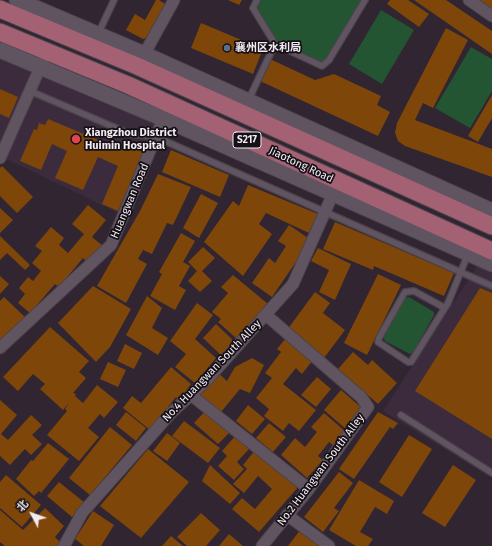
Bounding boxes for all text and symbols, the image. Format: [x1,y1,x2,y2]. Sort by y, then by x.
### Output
place label: 襄州区水利局 [235,41,301,55]
marker: 襄州区水利局 [222,43,232,53]
place label: Xiangzhou District Huimin Hospital [85,126,176,152]
road number: S217 [233,132,261,148]
marker: Xiangzhou District Huimin Hospital [70,133,82,145]
street label: Jiaotong Road [267,144,335,186]
street label: Huangwan Road [108,161,152,241]
street label: No.4 Huangwan South Alley [160,317,264,425]
street label: No.2 Huangwan South Alley [275,412,367,528]
north arrow [12,494,52,534]
text: 北 [14,497,31,514]

